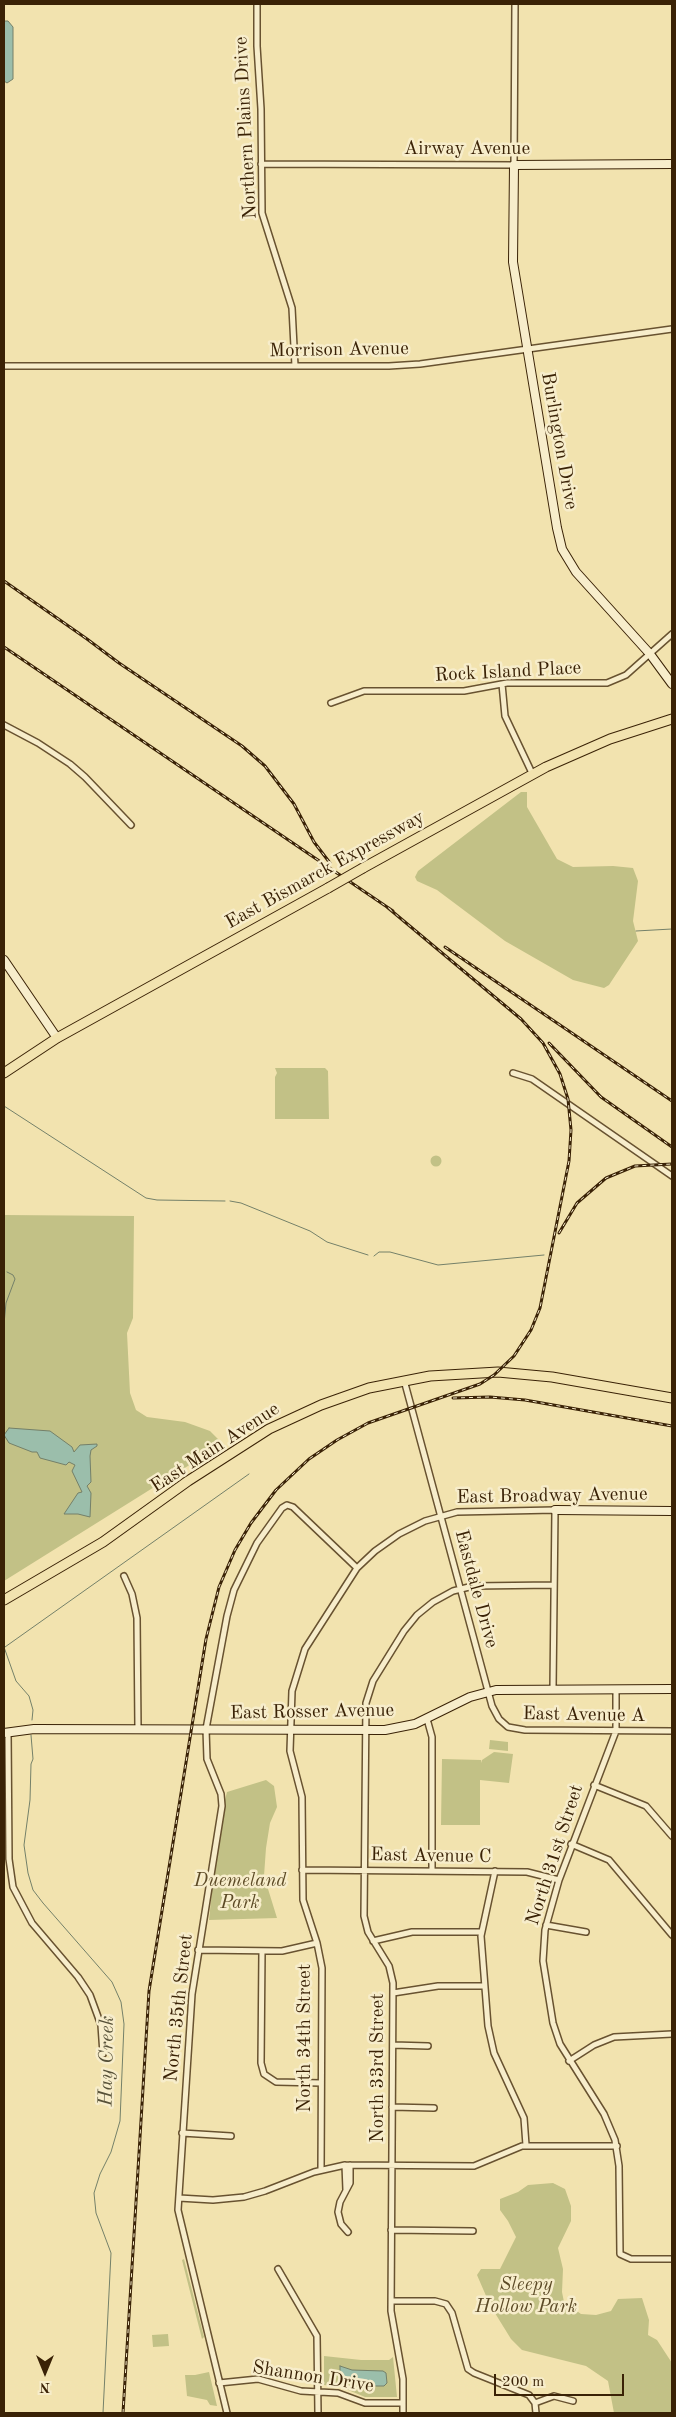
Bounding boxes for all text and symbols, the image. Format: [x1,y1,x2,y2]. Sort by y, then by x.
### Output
street label: Northern Plains Drive [230,36,262,220]
street label: Airway Avenue [404,138,530,160]
street label: Morrison Avenue [269,337,409,363]
street label: Burlington Drive [536,371,582,511]
street label: Rock Island Place [434,657,582,687]
street label: East Bismarck Expressway [221,806,429,934]
street label: East Main Avenue [146,1398,284,1498]
street label: East Broadway Avenue [456,1483,648,1509]
street label: Eastdale Drive [449,1527,503,1651]
street label: East Rosser Avenue [230,1699,394,1725]
street label: East Avenue A [522,1703,646,1727]
street label: North 31st Street [521,1782,589,1928]
street label: East Avenue C [370,1844,492,1868]
park label: Duemeland Park [194,1870,286,1914]
street label: North 35th Street [160,1933,198,2083]
street label: North 34th Street [294,1964,316,2112]
street label: North 33rd Street [367,1993,389,2143]
water label: Hay Creek [94,2015,120,2107]
park label: Sleepy Hollow Park [475,2274,577,2318]
north arrow [20,2347,70,2397]
street label: Shannon Drive [251,2356,375,2398]
scale bar [496,2364,626,2396]
text: 200 m [502,2375,544,2390]
text: N [40,2380,50,2394]

